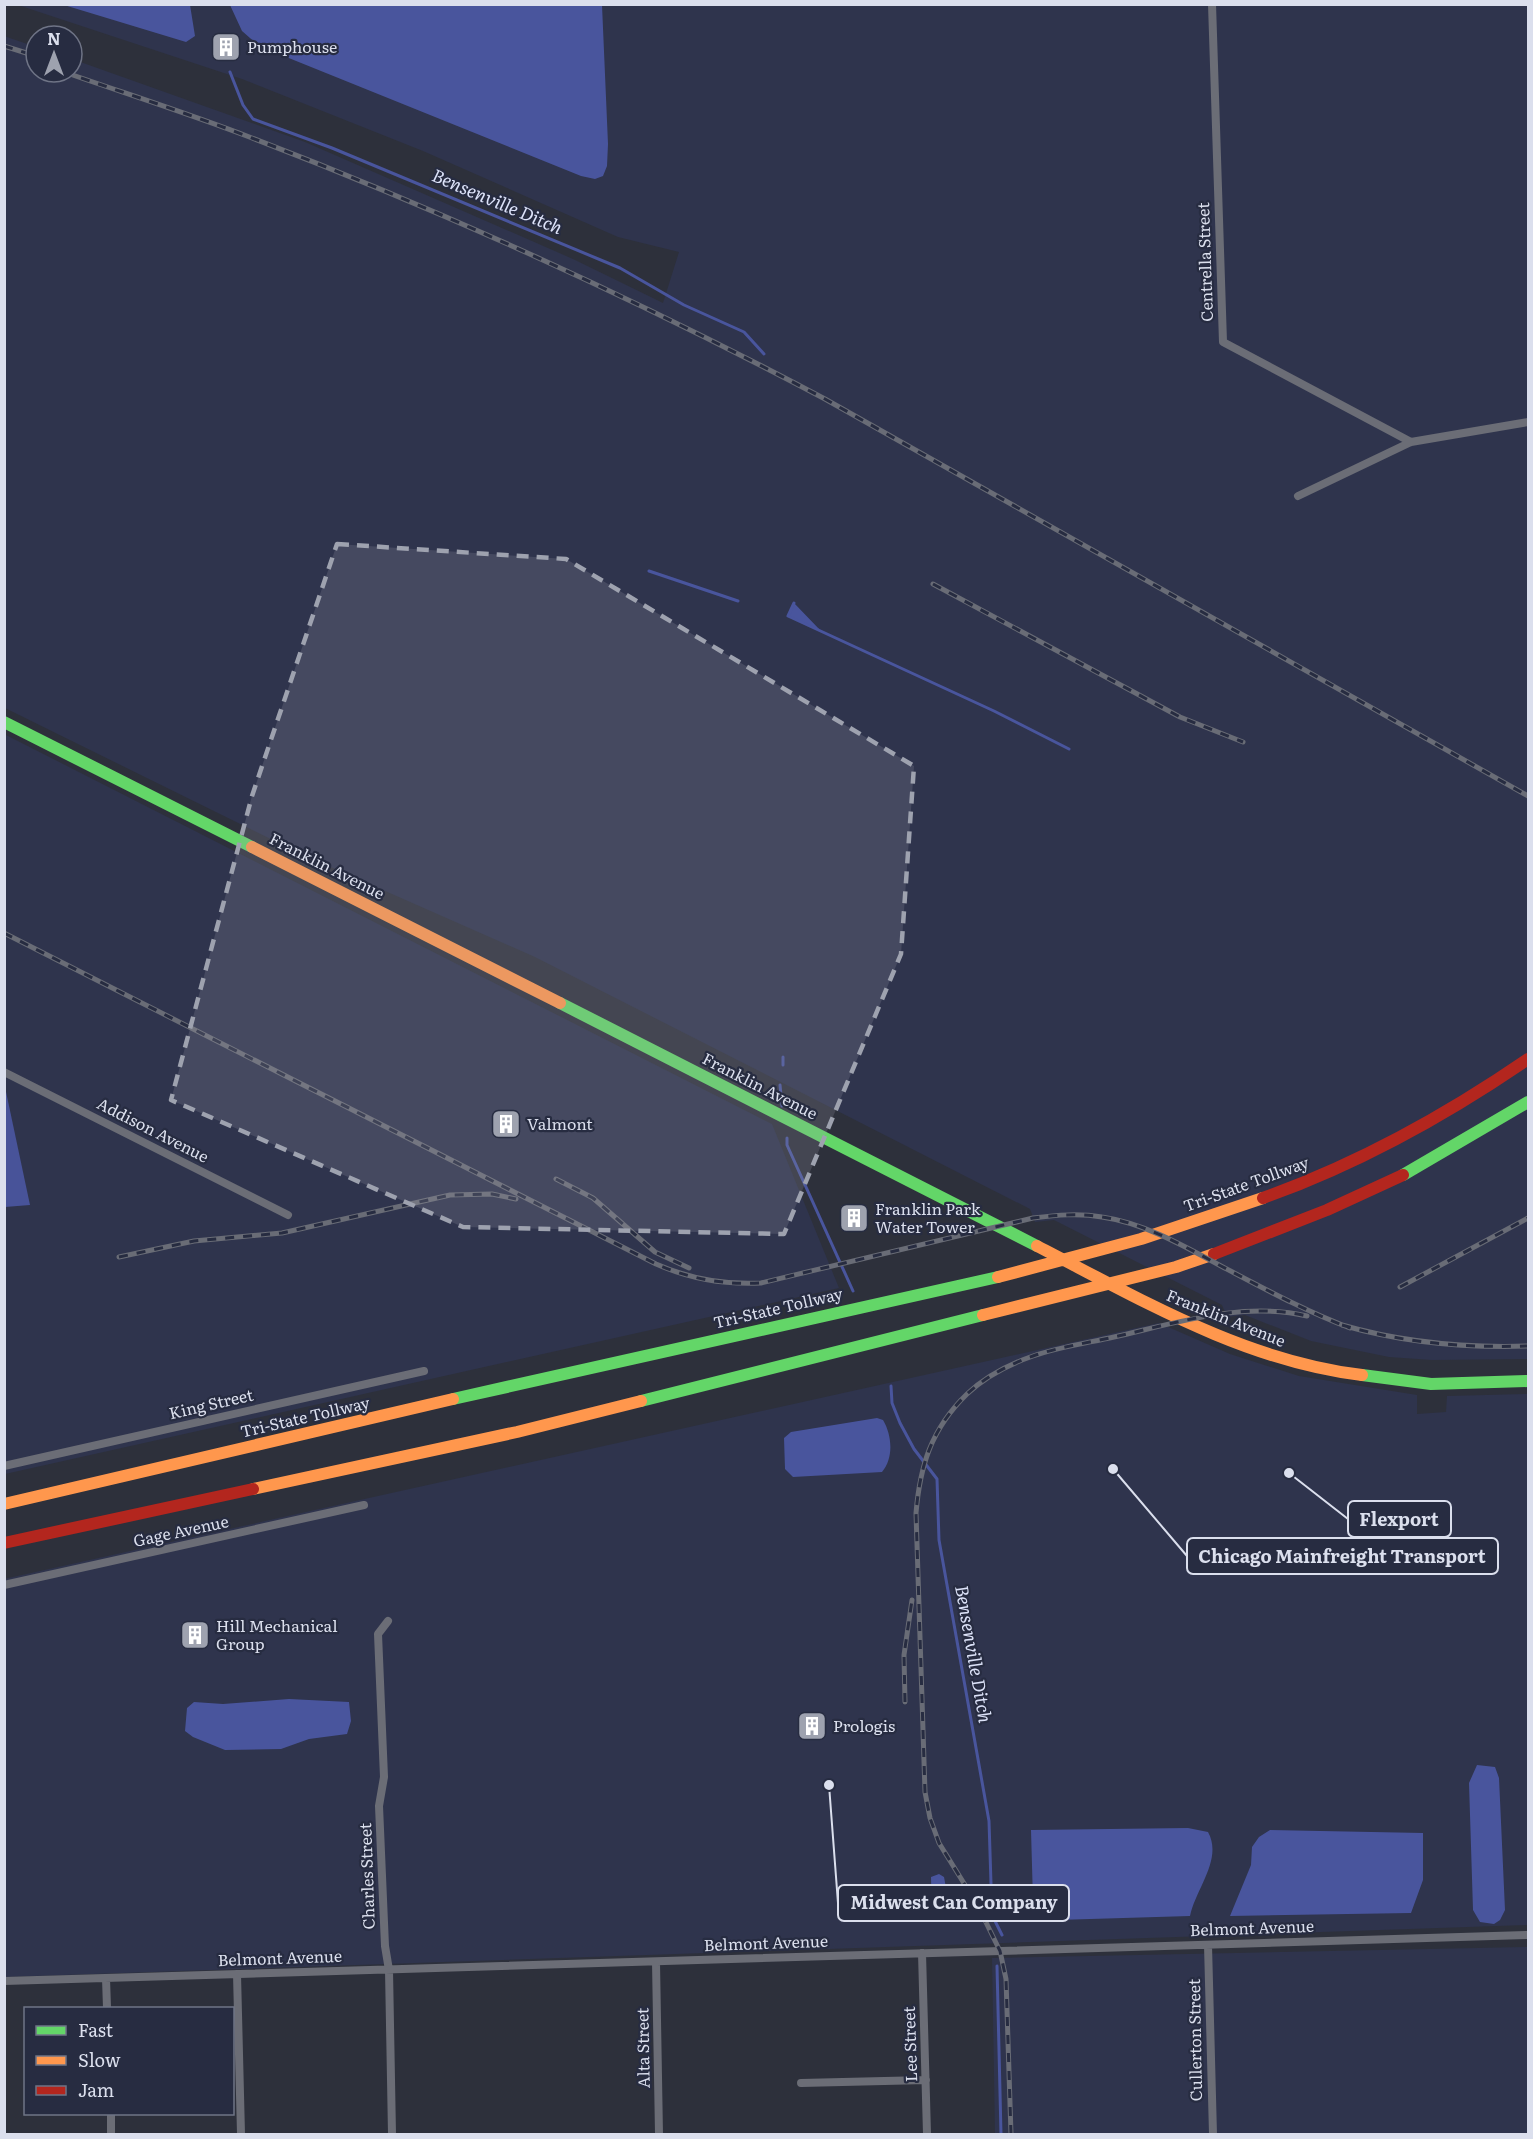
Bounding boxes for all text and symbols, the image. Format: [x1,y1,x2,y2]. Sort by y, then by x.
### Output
north arrow [24,24,84,84]
text: N [47,26,61,50]
building icon: Pumphouse [210,31,242,63]
place label: Pumphouse [247,34,337,58]
water label: Bensenville Ditch [428,161,567,240]
street label: Centrella Street [1190,201,1218,322]
street label: Franklin Avenue [266,826,389,905]
street label: Franklin Avenue [699,1046,822,1125]
street label: Addison Avenue [93,1091,214,1168]
building icon: Valmont [490,1108,522,1140]
place label: Valmont [527,1111,593,1135]
street label: Tri-State Tollway [1179,1149,1313,1217]
place label: Franklin Park Water Tower [875,1196,981,1238]
building icon: Franklin Park Water Tower [838,1202,870,1234]
street label: Tri-State Tollway [711,1280,846,1334]
street label: Franklin Avenue [1163,1282,1290,1352]
street label: King Street [166,1382,256,1424]
street label: Tri-State Tollway [238,1389,373,1443]
callout: Flexport [1348,1501,1451,1537]
text: Flexport [1359,1505,1439,1532]
street label: Gage Avenue [131,1508,231,1552]
callout: Chicago Mainfreight Transport [1187,1538,1498,1574]
text: Chicago Mainfreight Transport [1198,1542,1486,1569]
water label: Bensenville Ditch [949,1583,1000,1725]
place label: Hill Mechanical Group [216,1613,338,1655]
building icon: Hill Mechanical Group [179,1619,211,1651]
building icon: Prologis [796,1710,828,1742]
place label: Prologis [833,1713,895,1737]
street label: Charles Street [352,1822,380,1930]
callout: Midwest Can Company [838,1885,1069,1921]
text: Midwest Can Company [850,1888,1058,1915]
street label: Belmont Avenue [1189,1913,1315,1941]
street label: Belmont Avenue [703,1928,829,1956]
street label: Belmont Avenue [217,1943,343,1971]
street label: Cullerton Street [1181,1978,1207,2101]
street label: Lee Street [896,2005,922,2082]
legend [24,2007,234,2115]
street label: Alta Street [629,2007,655,2089]
text: Fast [78,2016,114,2043]
text: Slow [78,2046,121,2073]
text: Jam [78,2076,114,2103]

